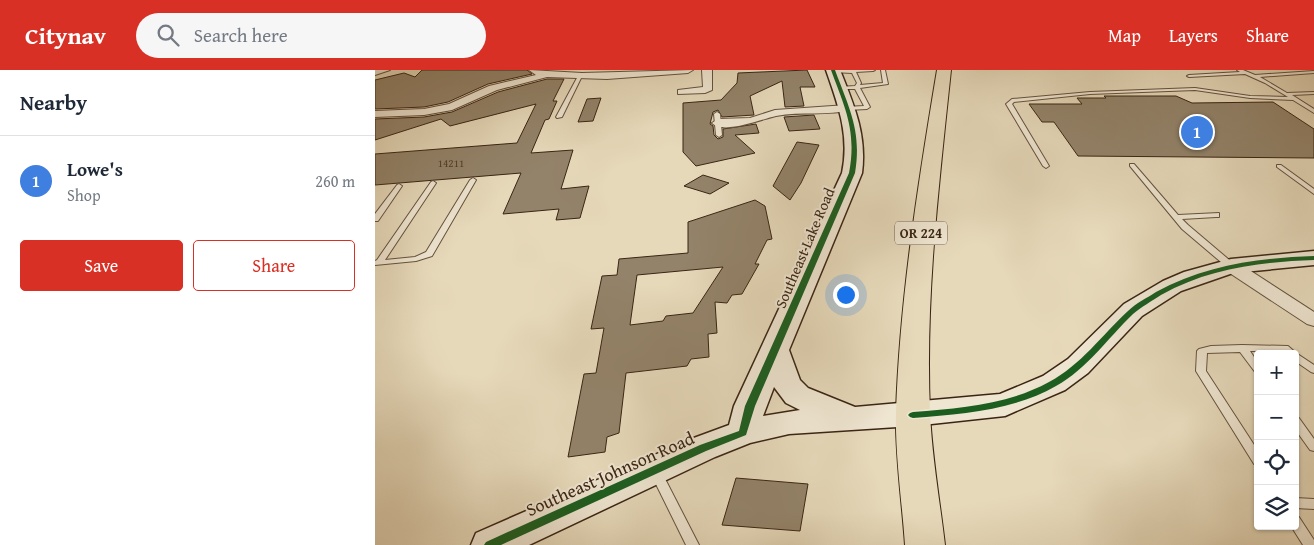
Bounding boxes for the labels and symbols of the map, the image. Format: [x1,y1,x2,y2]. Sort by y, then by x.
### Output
pin: 1 [1181,113,1213,151]
house number: 14211 [438,155,464,171]
street label: Southeast Lake Road [770,184,839,311]
road number: OR 224 [895,222,947,244]
your location [833,282,859,308]
street label: Southeast Johnson Road [521,424,699,523]

